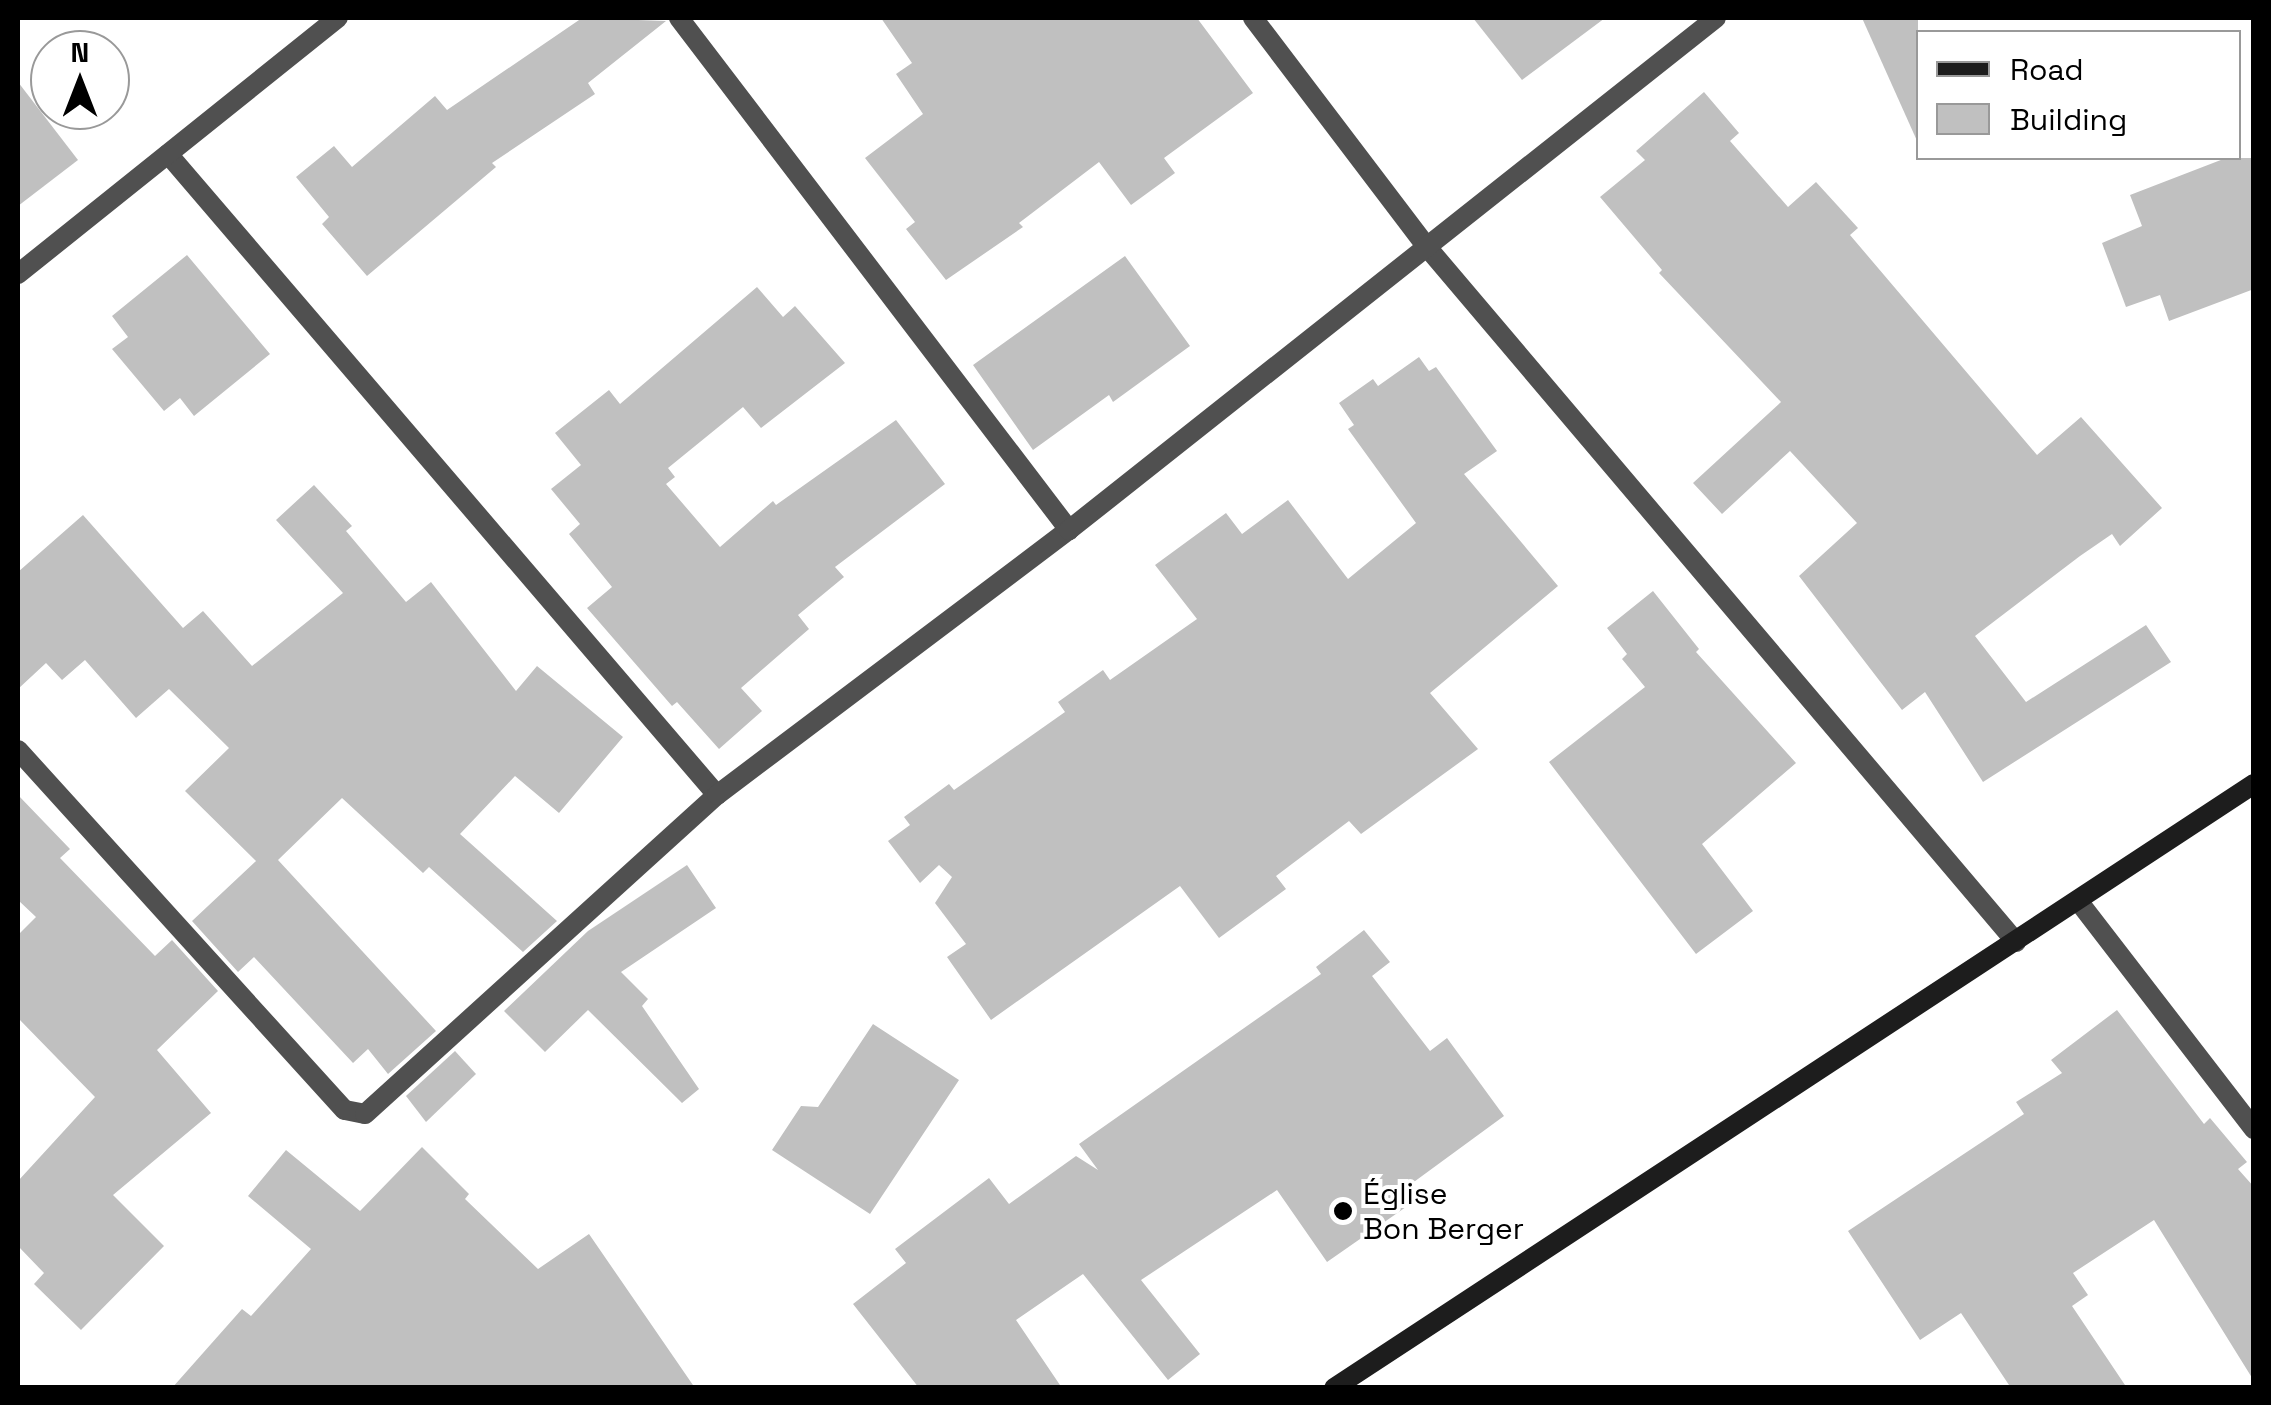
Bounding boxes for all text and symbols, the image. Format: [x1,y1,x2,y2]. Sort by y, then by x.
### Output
north arrow [30,30,130,130]
legend [1916,30,2241,160]
text: N [71,34,89,70]
text: Road [2010,50,2084,89]
text: Building [2010,100,2127,139]
place label: Église Bon Berger [1363,1176,1524,1246]
marker: Église Bon Berger [1332,1200,1354,1222]

